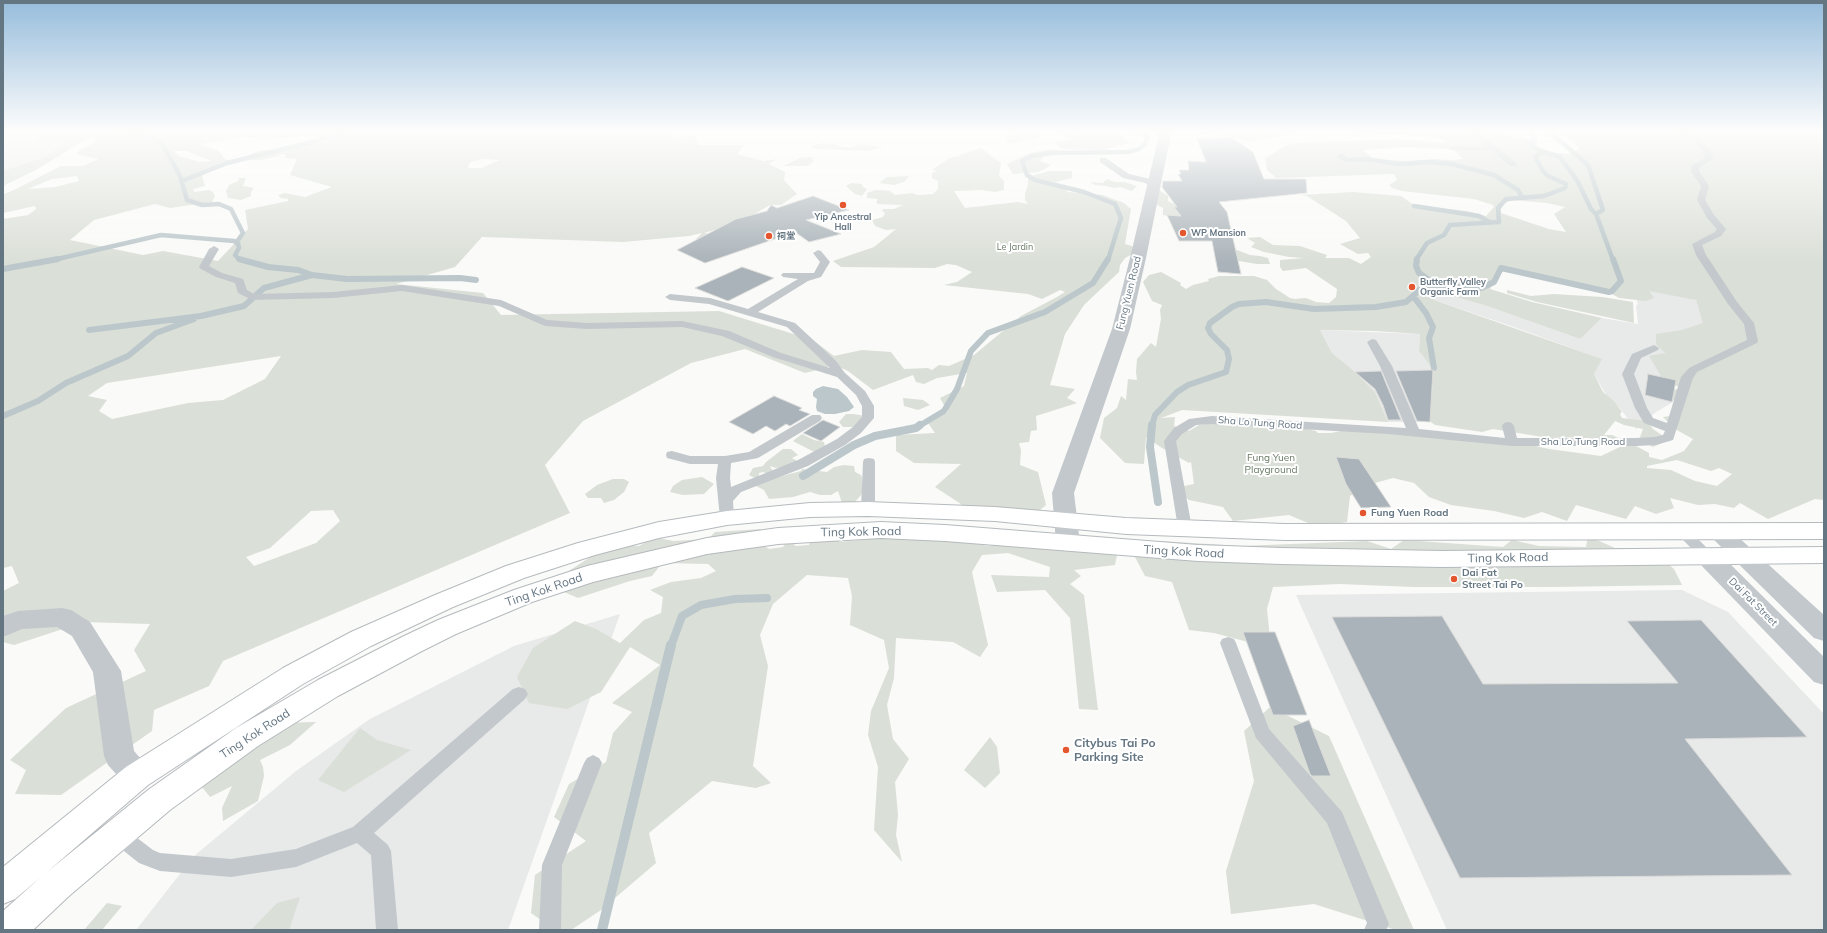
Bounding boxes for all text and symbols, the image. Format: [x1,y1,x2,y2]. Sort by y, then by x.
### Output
marker: Yip Ancestral Hall [838,200,848,210]
place label: Yip Ancestral Hall [815,212,871,233]
marker: WP Mansion [1178,228,1188,238]
place label: WP Mansion [1191,228,1246,238]
marker: 祠堂 [764,231,774,241]
place label: 祠堂 [777,231,795,241]
park label: Le Jardin [997,242,1033,252]
street label: Fung Yuen Road [1114,255,1144,331]
place label: Butterfly Valley Organic Farm [1420,277,1486,298]
marker: Butterfly Valley Organic Farm [1407,282,1417,292]
street label: Sha Lo Tung Road [1217,414,1303,432]
street label: Sha Lo Tung Road [1541,436,1625,448]
park label: Fung Yuen Playground [1244,452,1298,476]
place label: Fung Yuen Road [1371,507,1448,519]
marker: Fung Yuen Road [1358,508,1368,518]
street label: Ting Kok Road [821,524,901,540]
street label: Ting Kok Road [1143,543,1225,561]
street label: Ting Kok Road [1468,550,1548,566]
place label: Dai Fat Street Tai Po [1462,567,1523,590]
street label: Ting Kok Road [504,570,584,610]
marker: Dai Fat Street Tai Po [1449,574,1459,584]
street label: Dai Fat Street [1726,575,1780,629]
street label: Ting Kok Road [217,706,293,762]
place label: Citybus Tai Po Parking Site [1074,736,1156,764]
marker: Citybus Tai Po Parking Site [1061,745,1071,755]

